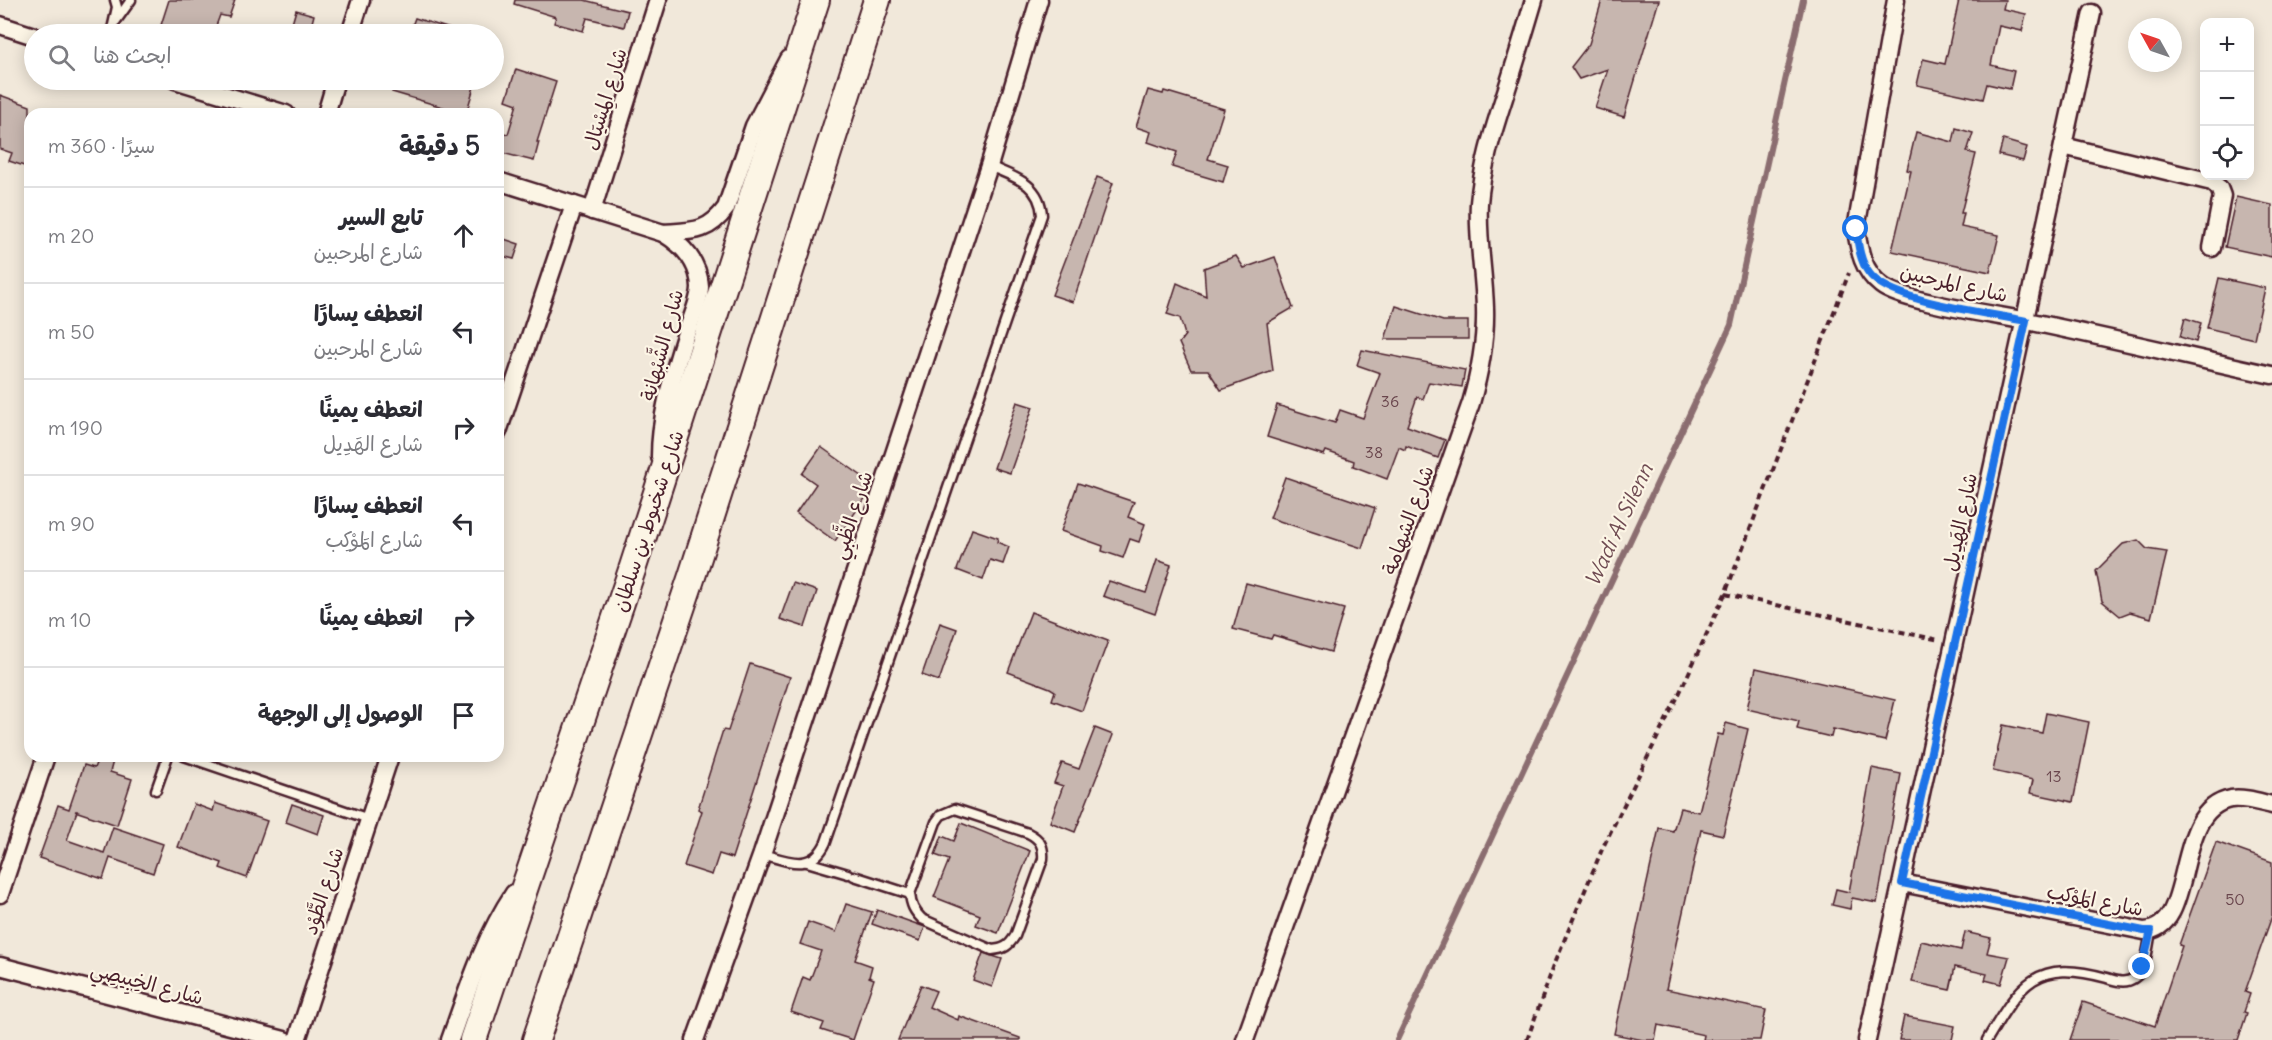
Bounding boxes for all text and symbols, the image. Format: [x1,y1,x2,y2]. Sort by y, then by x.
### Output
north arrow [2128,18,2182,72]
map controls [2200,18,2254,180]
button: + [2200,18,2254,72]
search box [24,24,504,90]
icon: search [45,41,78,74]
text: ابحث هنا [93,41,172,69]
street label: شارع المِسْيَال [577,45,635,154]
button: − [2200,72,2254,126]
button: locate [2200,126,2254,180]
text: 5 دقيقة [399,129,480,162]
text: سيرًا · 360 m [48,133,155,158]
text: تابع السير [339,203,423,231]
route start [1842,215,1868,241]
icon: ahead [447,219,480,252]
text: 20 m [48,223,94,248]
text: شارع المرحبين [313,239,423,264]
street label: شارع المرحبين [1897,258,2010,309]
street label: شارع الشَّبْهانة [633,286,690,404]
text: انعطف يسارًا [314,299,423,327]
icon: left [447,315,480,348]
text: 50 m [48,319,95,344]
text: شارع المرحبين [313,335,423,360]
house number: 36 [1381,391,1399,411]
text: انعطف يمينًا [320,395,423,423]
icon: right [447,411,480,444]
text: 190 m [48,415,103,440]
street label: شارع شخبوط بن سلطان [606,427,691,615]
text: شارع الهَدِيل [323,431,423,456]
house number: 38 [1365,442,1383,462]
water label: Wadi Al Silenn [1578,458,1659,590]
street label: شارع الشهامة [1376,462,1441,578]
street label: شارع الظَّبِي [823,467,883,564]
street label: شارع الهَدِيل [1937,470,1984,574]
text: انعطف يسارًا [314,491,423,519]
icon: left [447,507,480,540]
text: 90 m [48,511,95,536]
text: شارع المَوْكِب [325,527,423,552]
text: انعطف يمينًا [320,603,423,631]
icon: right [447,603,480,636]
text: 10 m [48,607,91,632]
text: الوصول إلى الوجهة [258,699,423,727]
icon: arrive [447,699,480,732]
house number: 13 [2046,766,2062,786]
street label: شارع الطَّوْد [297,844,350,938]
street label: شارع المَوْكِب [2044,878,2145,923]
house number: 50 [2225,889,2245,909]
route end [2128,953,2154,979]
street label: شارع الخِبِيصِي [87,956,206,1015]

